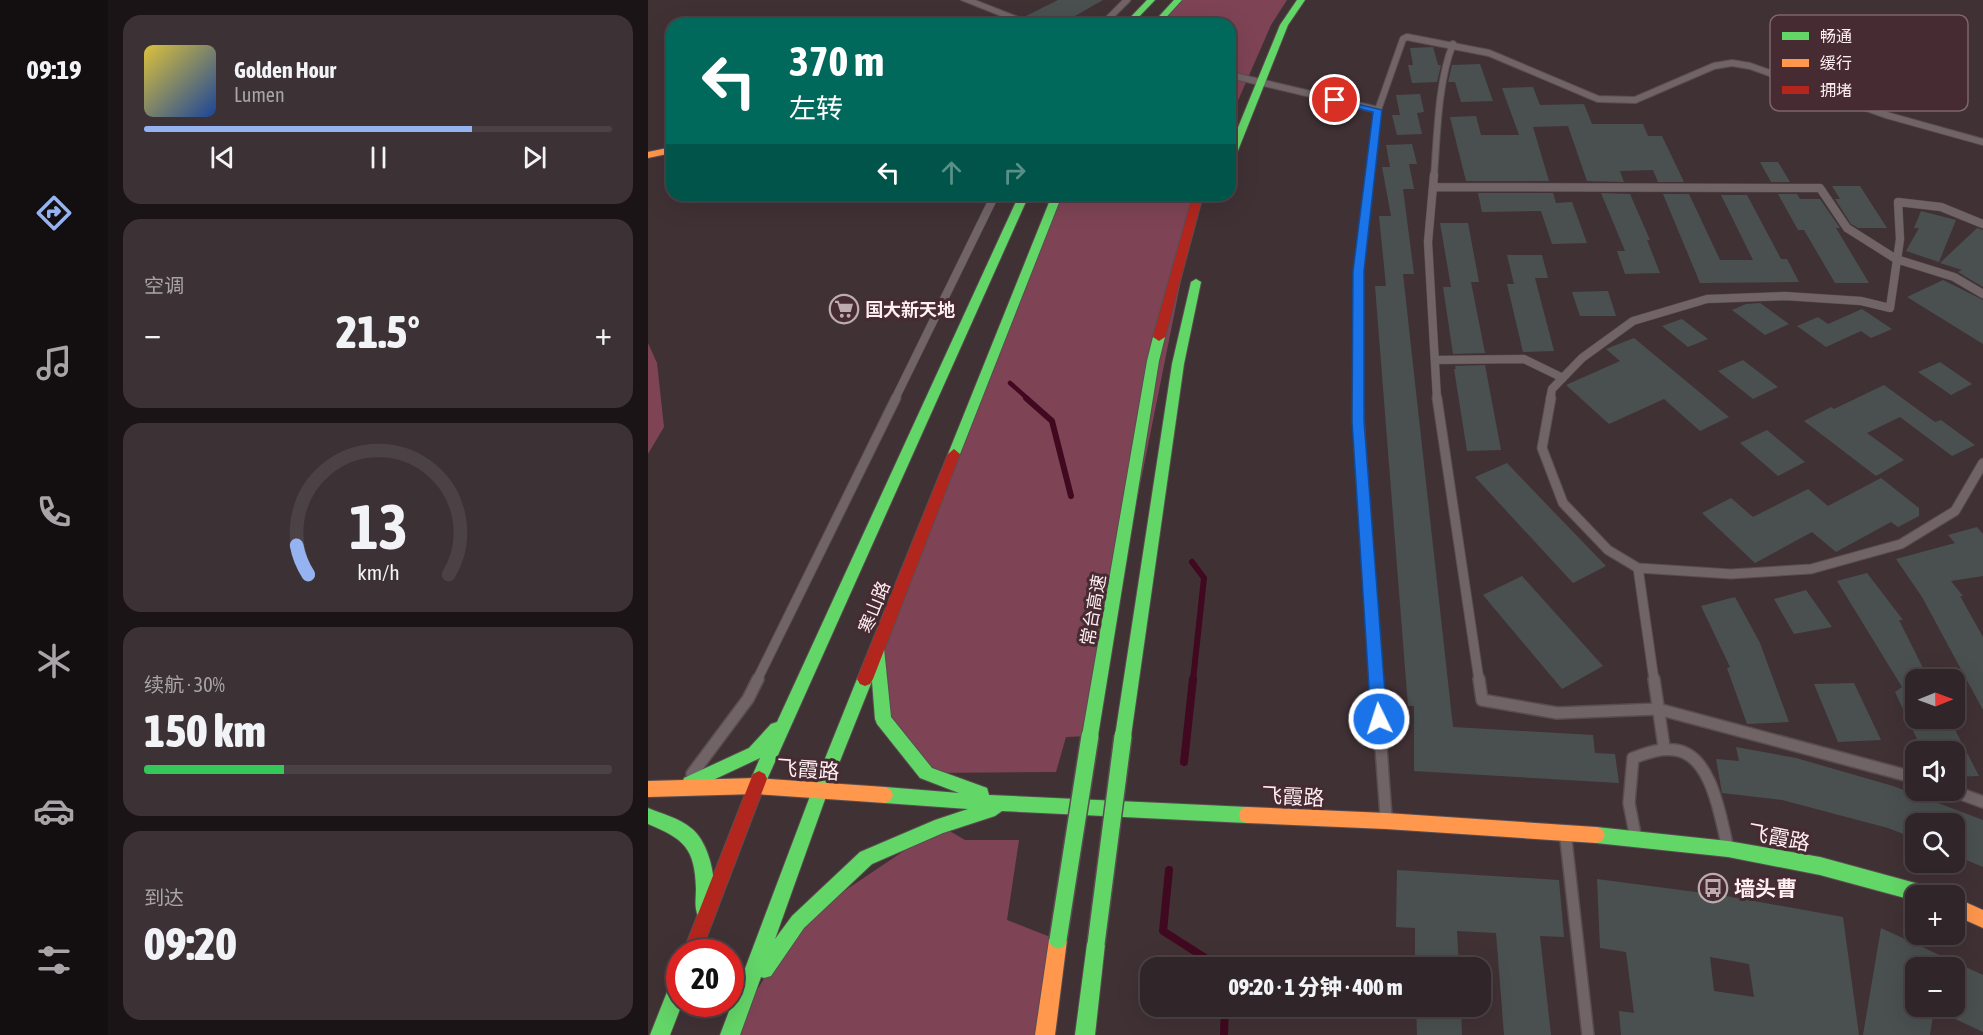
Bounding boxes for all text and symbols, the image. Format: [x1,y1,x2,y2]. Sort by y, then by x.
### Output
legend [1770,15,1968,111]
text: 畅通 [1820,27,1852,45]
text: 370 m [789,37,884,85]
icon: left [690,42,768,120]
text: 09:19 [26,54,82,85]
text: 缓行 [1820,54,1852,72]
text: Golden Hour [234,57,336,83]
pin [1309,74,1360,125]
text: 拥堵 [1820,81,1852,99]
text: Lumen [234,83,285,106]
icon: arrive [1318,83,1351,116]
text: 左转 [789,93,843,124]
icon: previous [206,141,239,174]
icon: pause [362,141,395,174]
icon: next [518,141,551,174]
icon: left [872,156,905,189]
icon: ahead [935,156,968,189]
icon: right [998,156,1031,189]
icon: directions [33,192,75,234]
text: 空调 [144,274,184,297]
supermarket icon: 国大新天地 [828,293,860,325]
place label: 国大新天地 [865,299,955,320]
text: 21.5° [336,306,420,358]
text: − [144,314,161,352]
text: + [595,314,612,352]
icon: music [33,342,75,384]
icon: phone [33,491,75,533]
text: 13 [349,491,407,562]
text: km/h [357,560,399,585]
street label: 常台高速 [1076,573,1110,647]
street label: 寒山路 [854,578,894,636]
icon: climate [33,640,75,682]
north arrow [1905,669,1965,729]
map controls [1905,669,1965,1017]
text: 续航 · 30% [144,673,225,696]
position arrow [1347,687,1411,751]
text: 150 km [144,705,266,757]
button: sound [1905,741,1965,801]
street label: 飞霞路 [776,755,840,783]
street label: 飞霞路 [1261,782,1325,810]
icon: car [33,790,75,832]
button: search [1905,813,1965,873]
street label: 飞霞路 [1746,819,1812,855]
bus stop icon: 墙头曹 [1697,872,1729,904]
place label: 墙头曹 [1734,876,1797,900]
button: + [1905,885,1965,945]
text: 到达 [144,886,184,909]
text: 09:20 [144,918,237,970]
icon: filters [33,939,75,981]
speed limit sign: 20 [666,939,744,1017]
button: − [1905,957,1965,1017]
text: 09:20 · 1 分钟 · 400 m [1229,974,1402,1000]

